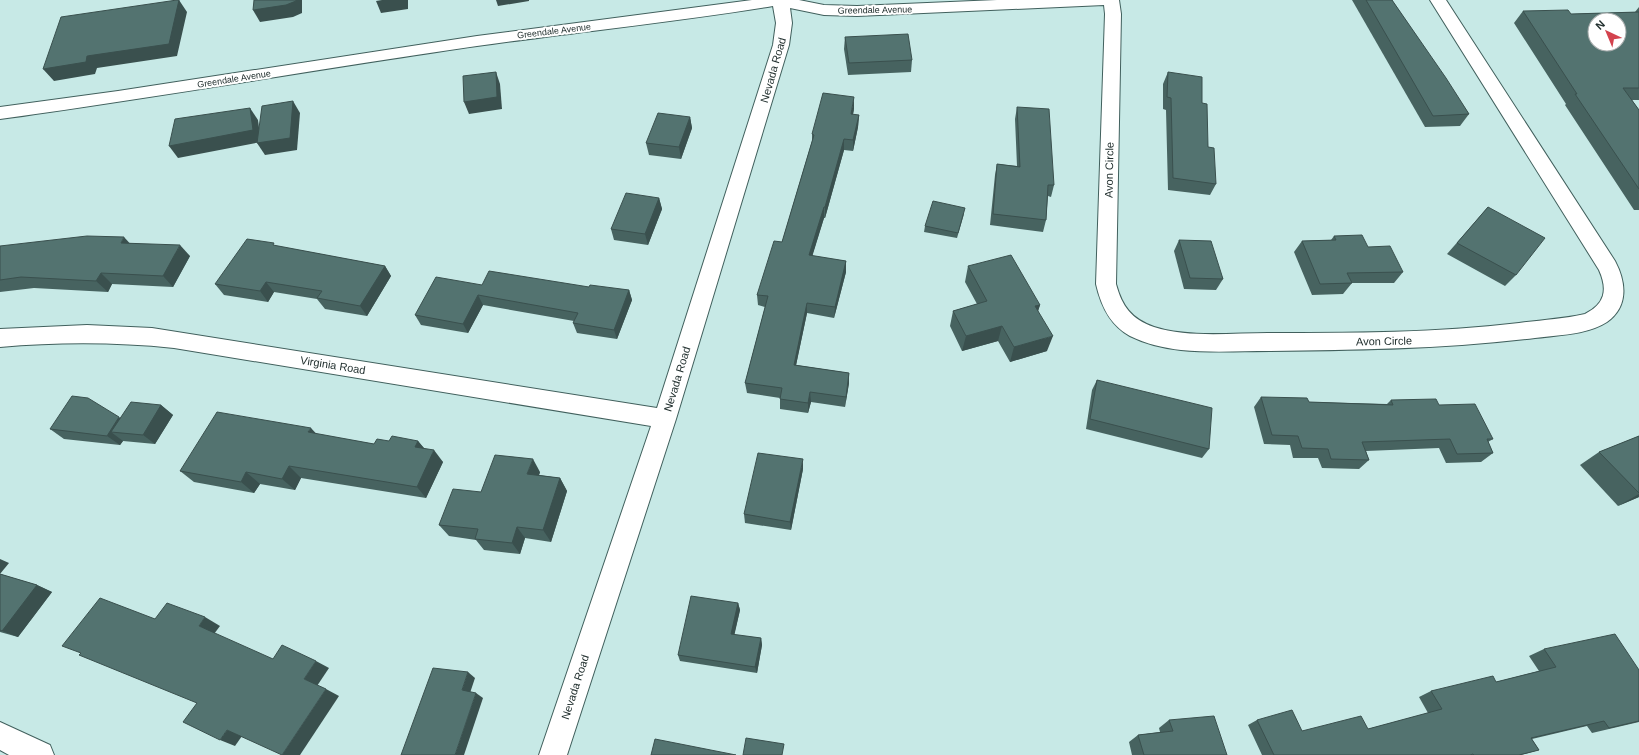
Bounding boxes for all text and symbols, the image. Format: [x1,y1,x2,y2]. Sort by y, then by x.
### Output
street label: Greendale Avenue [838,4,912,16]
north arrow [1587,12,1627,52]
text: N [1593,18,1607,32]
street label: Greendale Avenue [516,22,592,40]
street label: Nevada Road [758,36,788,104]
street label: Greendale Avenue [196,68,272,90]
street label: Avon Circle [1103,142,1115,198]
street label: Avon Circle [1356,335,1412,347]
street label: Nevada Road [661,345,693,413]
street label: Virginia Road [300,354,366,376]
street label: Nevada Road [559,653,591,721]

